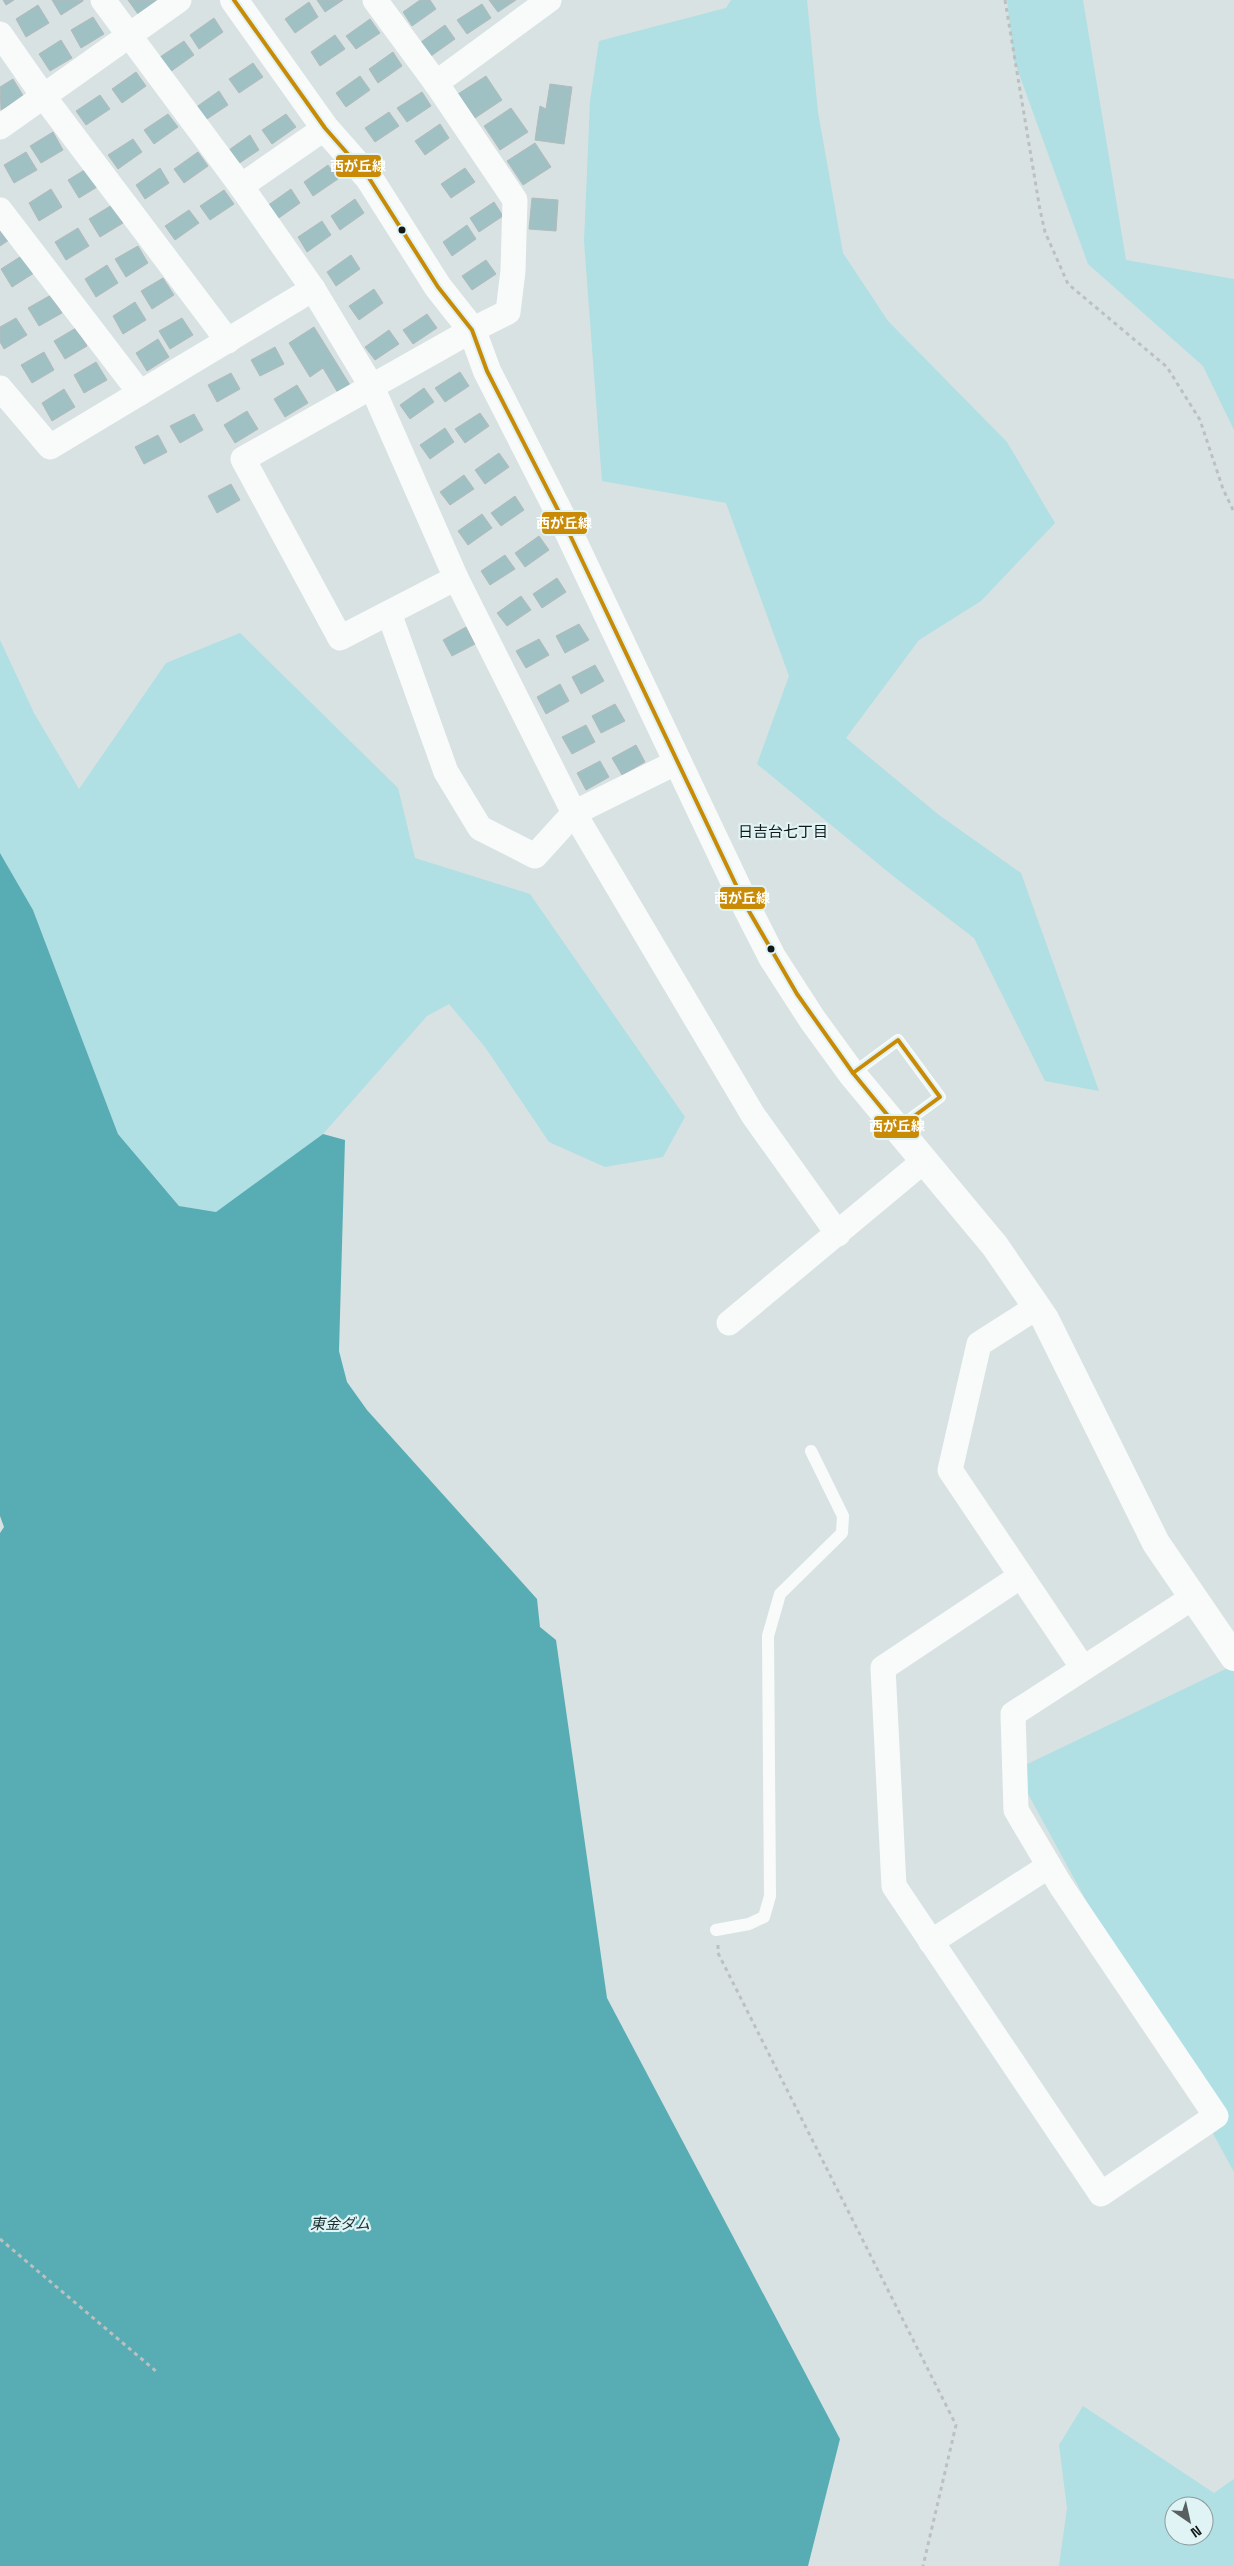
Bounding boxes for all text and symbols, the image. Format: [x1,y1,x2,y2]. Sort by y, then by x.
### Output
line badge: 西が丘線 [335,154,382,178]
text: 西が丘線 [330,157,386,175]
unlabelled marker [397,225,407,235]
line badge: 西が丘線 [541,511,588,535]
text: 西が丘線 [536,514,592,532]
district label: 日吉台七丁目 [738,822,828,841]
line badge: 西が丘線 [719,886,766,910]
text: 西が丘線 [714,889,770,907]
unlabelled marker [766,944,776,954]
line badge: 西が丘線 [873,1115,920,1139]
text: 西が丘線 [869,1117,925,1135]
water label: 東金ダム [310,2214,370,2233]
north arrow [1164,2496,1214,2546]
text: N [1187,2522,1205,2542]

